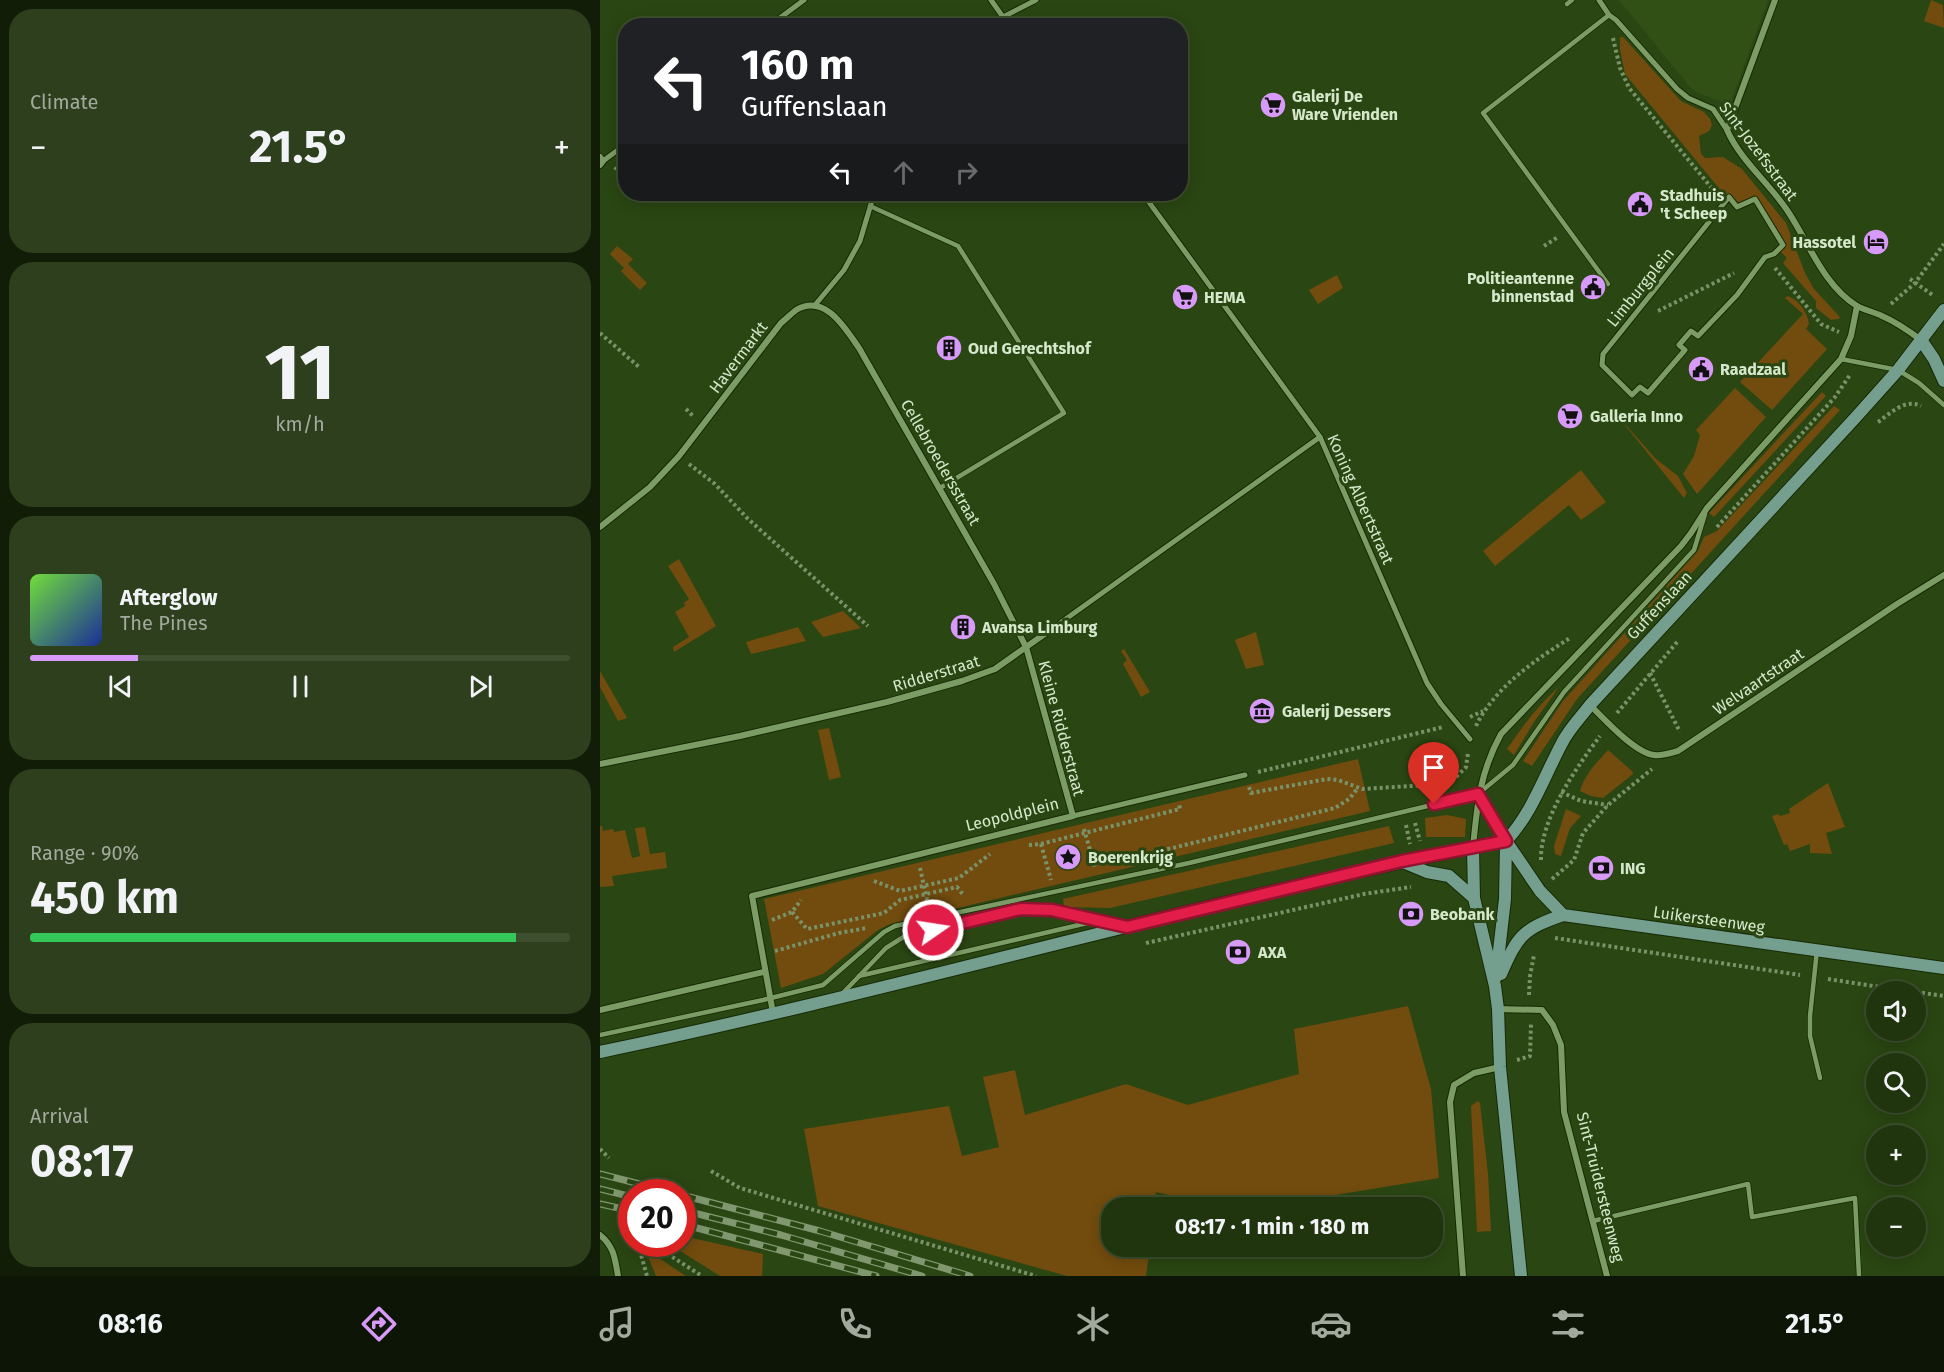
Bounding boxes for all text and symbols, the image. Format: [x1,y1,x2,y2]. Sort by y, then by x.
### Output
text: 160 m [741,40,854,90]
icon: left [642,42,720,120]
place label: Galerij De Ware Vrienden [1292,87,1398,124]
text: Climate [30,90,98,114]
supermarket icon: Galerij De Ware Vrienden [1258,90,1288,120]
text: Guffenslaan [741,91,888,123]
street label: Sint-Jozefsstraat [1715,98,1802,204]
text: 21.5° [249,120,351,174]
text: − [30,128,47,168]
text: + [554,128,570,168]
icon: left [824,156,857,189]
icon: ahead [887,156,920,189]
icon: right [950,156,983,189]
place label: Stadhuis 't Scheep [1660,186,1727,223]
public building icon: Stadhuis 't Scheep [1625,189,1655,219]
hotel icon: Hassotel [1861,227,1891,257]
place label: Hassotel [1793,233,1856,252]
street label: Limburgplein [1603,244,1678,331]
place label: Politieantenne binnenstad [1467,269,1574,306]
public building icon: Politieantenne binnenstad [1578,272,1608,302]
supermarket icon: HEMA [1170,282,1200,312]
place label: HEMA [1204,288,1246,307]
street label: Havermarkt [705,318,772,397]
text: 11 [265,326,335,420]
building icon: Oud Gerechtshof [934,333,964,363]
place label: Oud Gerechtshof [968,339,1092,358]
public building icon: Raadzaal [1686,354,1716,384]
place label: Raadzaal [1720,360,1786,379]
street label: Cellebroedersstraat [897,396,984,529]
supermarket icon: Galleria Inno [1555,401,1585,431]
place label: Galleria Inno [1590,407,1683,426]
text: km/h [275,412,325,436]
street label: Koning Albertstraat [1323,431,1398,567]
street label: Guffenslaan [1623,567,1696,644]
text: Afterglow [120,584,217,611]
text: The Pines [120,611,207,635]
building icon: Avansa Limburg [948,612,978,642]
place label: Avansa Limburg [981,618,1098,637]
street label: Welvaartstraat [1709,644,1807,719]
street label: Ridderstraat [890,651,982,696]
street label: Kleine Ridderstraat [1034,658,1089,798]
icon: previous [104,670,137,703]
icon: pause [284,670,317,703]
icon: next [464,670,497,703]
museum icon: Galerij Dessers [1247,696,1277,726]
place label: Galerij Dessers [1282,702,1391,721]
pin [1408,742,1459,804]
icon: arrive [1417,751,1450,784]
street label: Leopoldplein [964,794,1061,835]
text: Range · 90% [30,841,139,865]
place icon: Boerenkrijg [1053,842,1083,872]
place label: Boerenkrijg [1088,848,1173,867]
bank icon: ING [1586,853,1616,883]
place label: ING [1620,859,1646,878]
text: 450 km [30,871,179,925]
position arrow [901,898,965,962]
bank icon: Beobank [1396,899,1426,929]
street label: Luikersteenweg [1652,902,1767,937]
place label: Beobank [1430,905,1494,924]
bank icon: AXA [1223,937,1253,967]
place label: AXA [1257,943,1287,962]
map controls [1866,981,1926,1257]
button: sound [1866,981,1926,1041]
button: search [1866,1053,1926,1113]
text: Arrival [30,1104,89,1128]
street label: Sint-Truidersteenweg [1573,1110,1628,1265]
button: + [1866,1125,1926,1185]
text: 08:17 [30,1134,134,1188]
speed limit sign: 20 [618,1179,696,1257]
button: − [1866,1197,1926,1257]
text: 08:17 · 1 min · 180 m [1175,1213,1369,1240]
icon: directions [358,1303,400,1345]
icon: music [596,1303,638,1345]
icon: phone [834,1303,876,1345]
icon: climate [1072,1303,1114,1345]
icon: car [1310,1303,1352,1345]
icon: filters [1547,1303,1589,1345]
text: 08:16 [98,1308,163,1340]
text: 21.5° [1785,1308,1846,1340]

